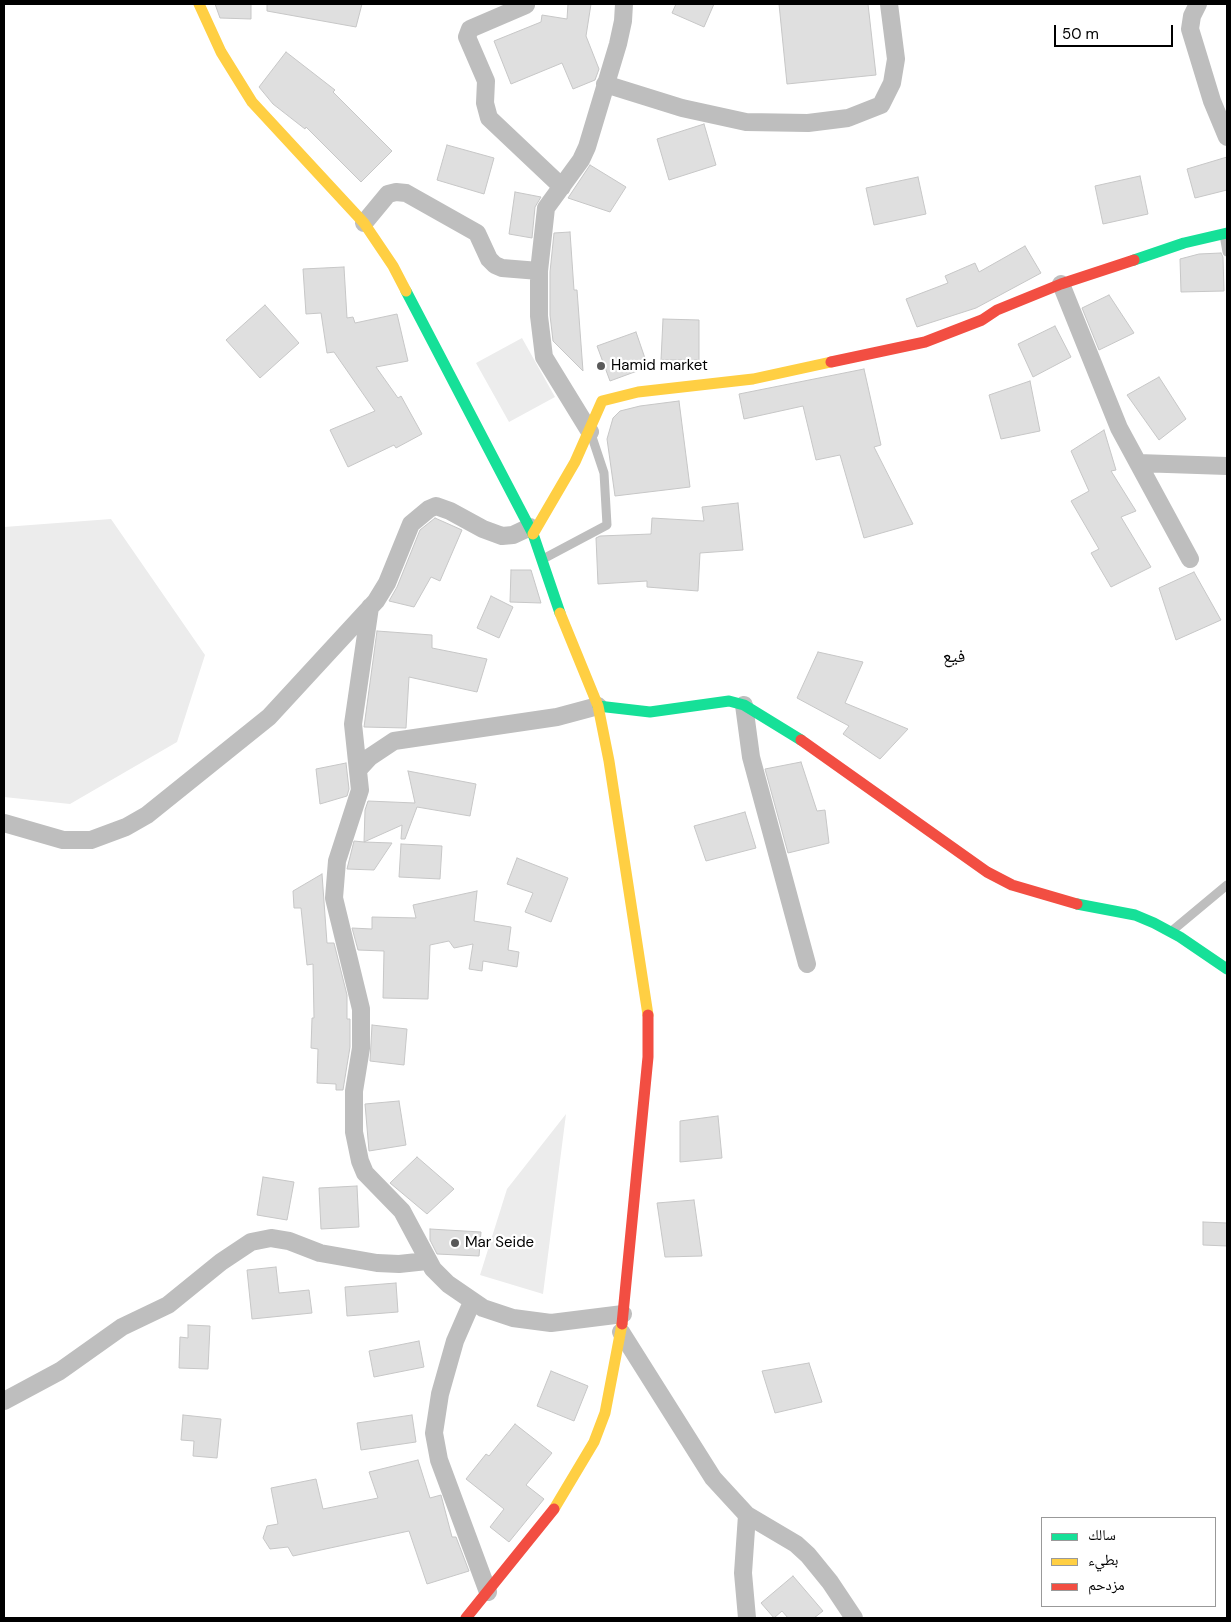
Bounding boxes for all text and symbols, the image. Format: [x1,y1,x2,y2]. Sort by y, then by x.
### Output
scale bar [1056,15,1175,47]
text: 50 m [1062,24,1099,44]
place label: Hamid market [611,357,708,375]
marker: Hamid market [595,360,607,372]
district label: فيع [943,646,965,668]
place label: Mar Seide [465,1234,534,1252]
marker: Mar Seide [449,1237,461,1249]
legend [1041,1517,1216,1607]
text: سالك [1088,1525,1116,1545]
text: بطيء [1088,1550,1118,1570]
text: مزدحم [1088,1575,1125,1595]

